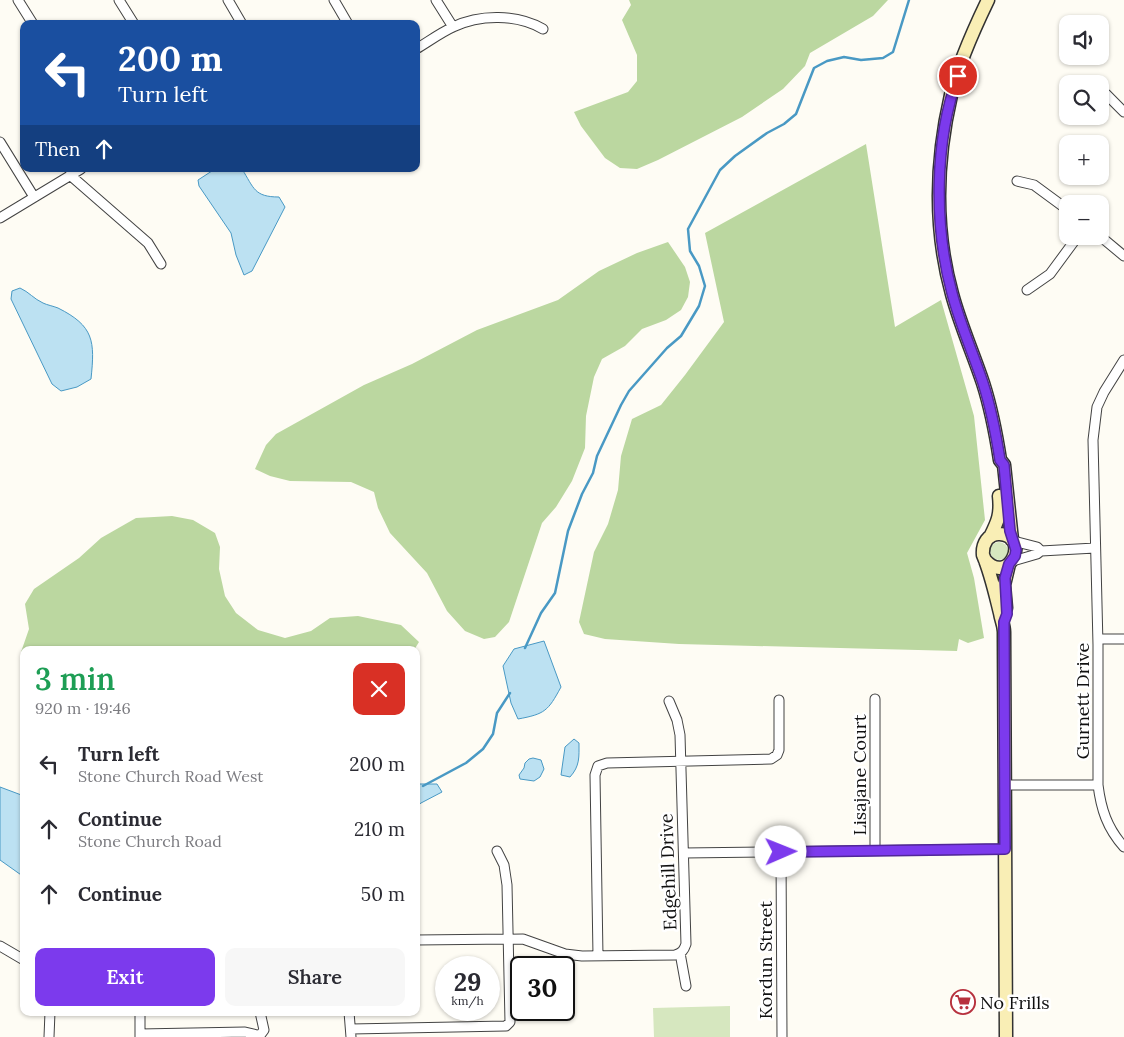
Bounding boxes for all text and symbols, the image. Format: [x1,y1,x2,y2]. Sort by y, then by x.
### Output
map controls [1059,15,1109,245]
button: sound [1059,15,1109,65]
text: 200 m [118,36,223,81]
icon: left [35,40,100,105]
pin [937,55,979,97]
icon: arrive [944,62,972,90]
button: search [1059,75,1109,125]
text: Turn left [118,80,208,108]
icon: ahead [90,135,118,163]
button: + [1059,135,1109,185]
text: Then [35,137,80,161]
button: − [1059,195,1109,245]
street label: Gurnett Drive [1071,642,1094,759]
text: 3 min [35,660,115,698]
button: close [353,663,405,715]
text: 920 m · 19:46 [35,698,131,718]
street label: Lisajane Court [848,714,871,836]
text: Turn left [78,742,159,766]
icon: left [35,750,63,778]
text: 200 m [349,752,405,776]
text: Stone Church Road West [78,766,264,786]
text: Continue [78,807,162,831]
street label: Edgehill Drive [654,813,682,931]
icon: ahead [35,815,63,843]
text: 210 m [354,817,405,841]
position arrow [754,825,806,877]
text: Stone Church Road [78,831,222,851]
icon: ahead [35,880,63,908]
text: Continue [78,882,162,906]
text: 50 m [361,882,405,906]
street label: Kordun Street [754,901,777,1019]
button: Exit [35,948,215,1006]
button: Share [225,948,405,1006]
speed limit sign: 30 [510,956,575,1021]
text: 29 [454,966,481,998]
supermarket icon: No Frills [950,989,976,1015]
place label: No Frills [980,991,1049,1014]
text: km/h [451,993,484,1008]

